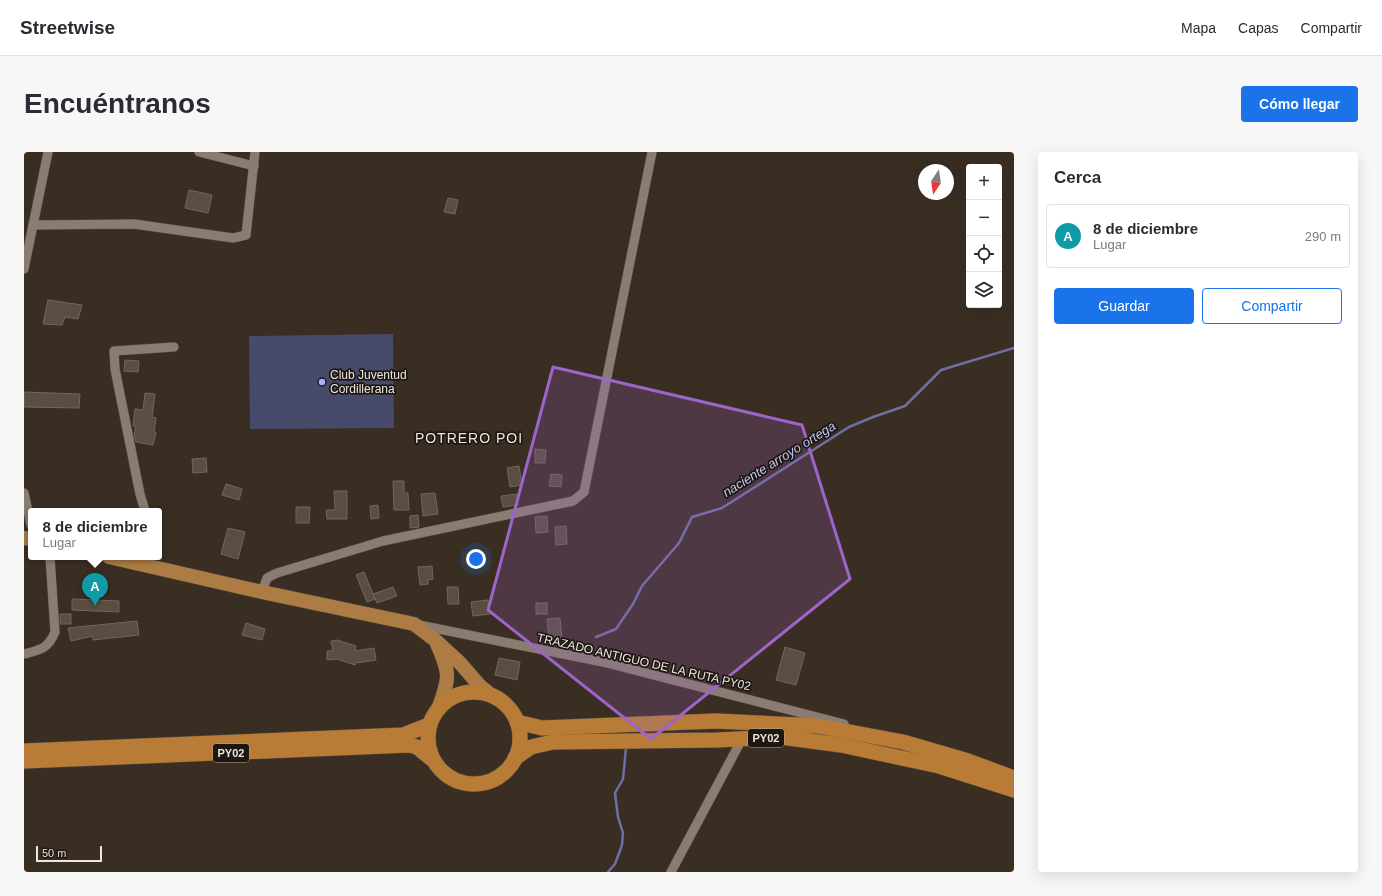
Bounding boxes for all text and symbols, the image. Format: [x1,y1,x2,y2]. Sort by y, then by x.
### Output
text: Streetwise [20,17,115,38]
text: Mapa [1181,20,1216,36]
text: Capas [1238,20,1279,36]
text: Compartir [1301,20,1362,36]
button: Cómo llegar [1241,86,1358,122]
text: Encuéntranos [24,88,211,119]
north arrow [918,164,954,200]
map controls [966,164,1002,308]
button: + [966,164,1002,200]
text: Cerca [1054,168,1101,187]
button: − [966,200,1002,236]
text: 8 de diciembre [1093,220,1198,237]
text: A [1063,229,1073,244]
text: 290 m [1305,229,1341,244]
button: locate [966,236,1002,272]
text: Lugar [1093,237,1126,252]
button: layers [966,272,1002,308]
button: Guardar [1054,288,1194,324]
button: Compartir [1202,288,1342,324]
place label: Club Juventud Cordillerana [330,368,407,396]
marker: Club Juventud Cordillerana [317,377,327,387]
water label: naciente arroyo ortega [720,418,838,500]
district label: POTRERO POI [415,430,523,446]
popup [28,508,162,560]
text: 8 de diciembre [42,518,148,535]
text: Lugar [42,535,76,550]
your location [466,549,486,569]
pin: A [82,573,108,606]
street label: TRAZADO ANTIGUO DE LA RUTA PY02 [536,631,753,694]
road number: PY02 [748,729,784,747]
road number: PY02 [213,744,249,762]
scale bar [36,844,102,863]
text: 50 m [42,847,66,859]

